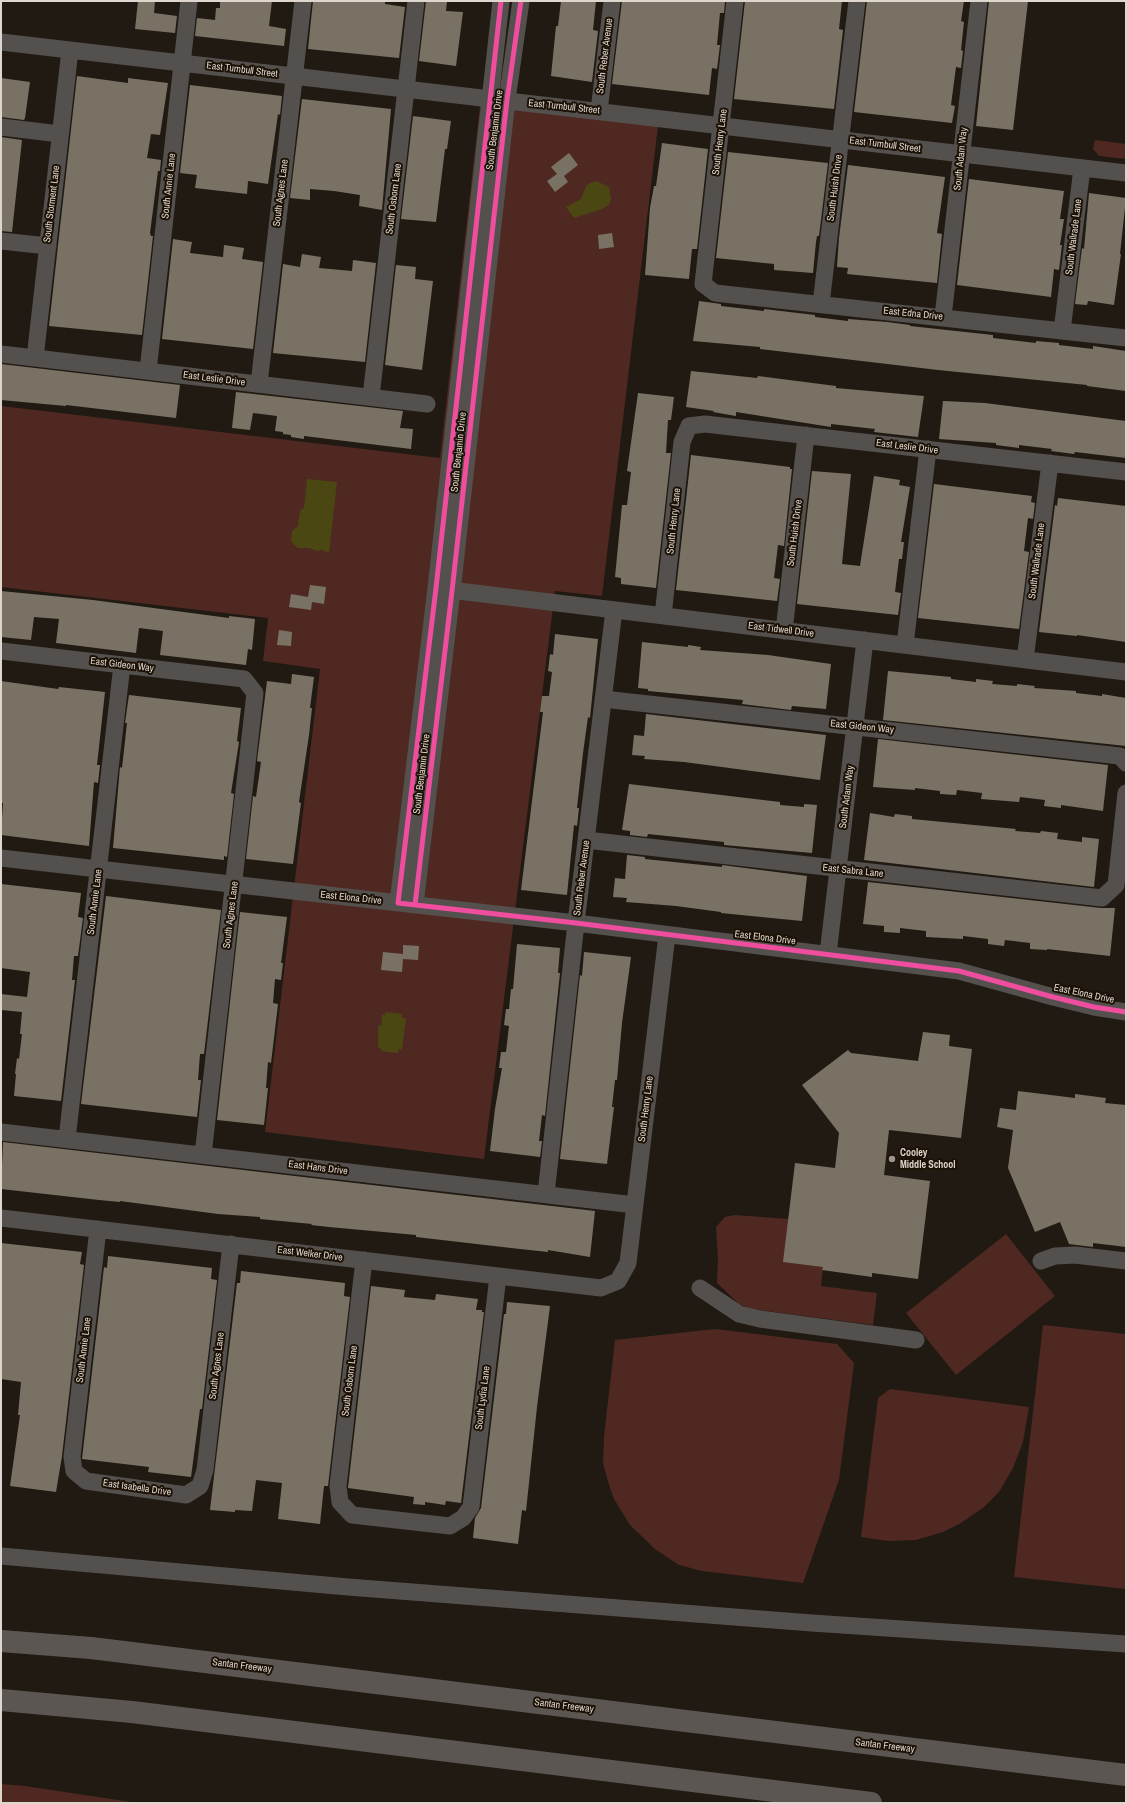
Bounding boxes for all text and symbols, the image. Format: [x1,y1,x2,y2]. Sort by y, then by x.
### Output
street label: South Reber Avenue [594,18,616,94]
street label: East Turnbull Street [206,60,278,80]
street label: South Benjamin Drive [484,89,506,171]
street label: East Turnbull Street [528,97,600,117]
street label: South Henry Lane [710,108,730,176]
street label: South Adam Way [952,127,970,191]
street label: East Turnbull Street [849,135,921,155]
street label: South Annie Lane [160,153,178,219]
street label: South Huish Drive [825,154,845,222]
street label: South Agnes Lane [271,159,291,227]
street label: South Osborn Lane [384,163,404,235]
street label: South Storment Lane [41,165,63,243]
street label: South Wallrade Lane [1063,198,1085,276]
street label: East Edna Drive [883,305,943,323]
street label: East Leslie Drive [182,369,246,389]
street label: South Benjamin Drive [449,411,469,493]
street label: East Leslie Drive [875,437,939,457]
street label: South Henry Lane [665,488,683,554]
street label: South Huish Drive [785,499,805,567]
street label: South Wallrade Lane [1026,522,1048,600]
street label: East Tidwell Drive [747,620,815,640]
street label: East Gideon Way [90,655,154,675]
street label: East Gideon Way [830,718,894,736]
street label: South Benjamin Drive [411,733,433,815]
street label: South Adam Way [837,765,857,829]
street label: South Reber Avenue [571,840,593,916]
street label: East Sabra Lane [822,862,884,880]
street label: South Annie Lane [85,869,105,935]
street label: South Agnes Lane [221,881,241,949]
street label: East Elona Drive [320,889,382,907]
street label: East Elona Drive [734,928,796,948]
street label: East Elona Drive [1053,982,1115,1006]
street label: South Henry Lane [636,1075,656,1143]
place label: Cooley Middle School [900,1147,956,1170]
marker: Cooley Middle School [887,1154,897,1164]
street label: East Hans Drive [288,1158,348,1178]
street label: East Welker Drive [277,1244,343,1264]
street label: South Annie Lane [74,1317,94,1383]
street label: South Agnes Lane [207,1332,227,1400]
street label: South Osborn Lane [340,1345,360,1417]
street label: South Lydia Lane [473,1366,493,1430]
street label: East Isabella Drive [102,1477,172,1499]
street label: Santan Freeway [212,1656,272,1676]
street label: Santan Freeway [534,1696,594,1716]
street label: Santan Freeway [855,1736,915,1756]

